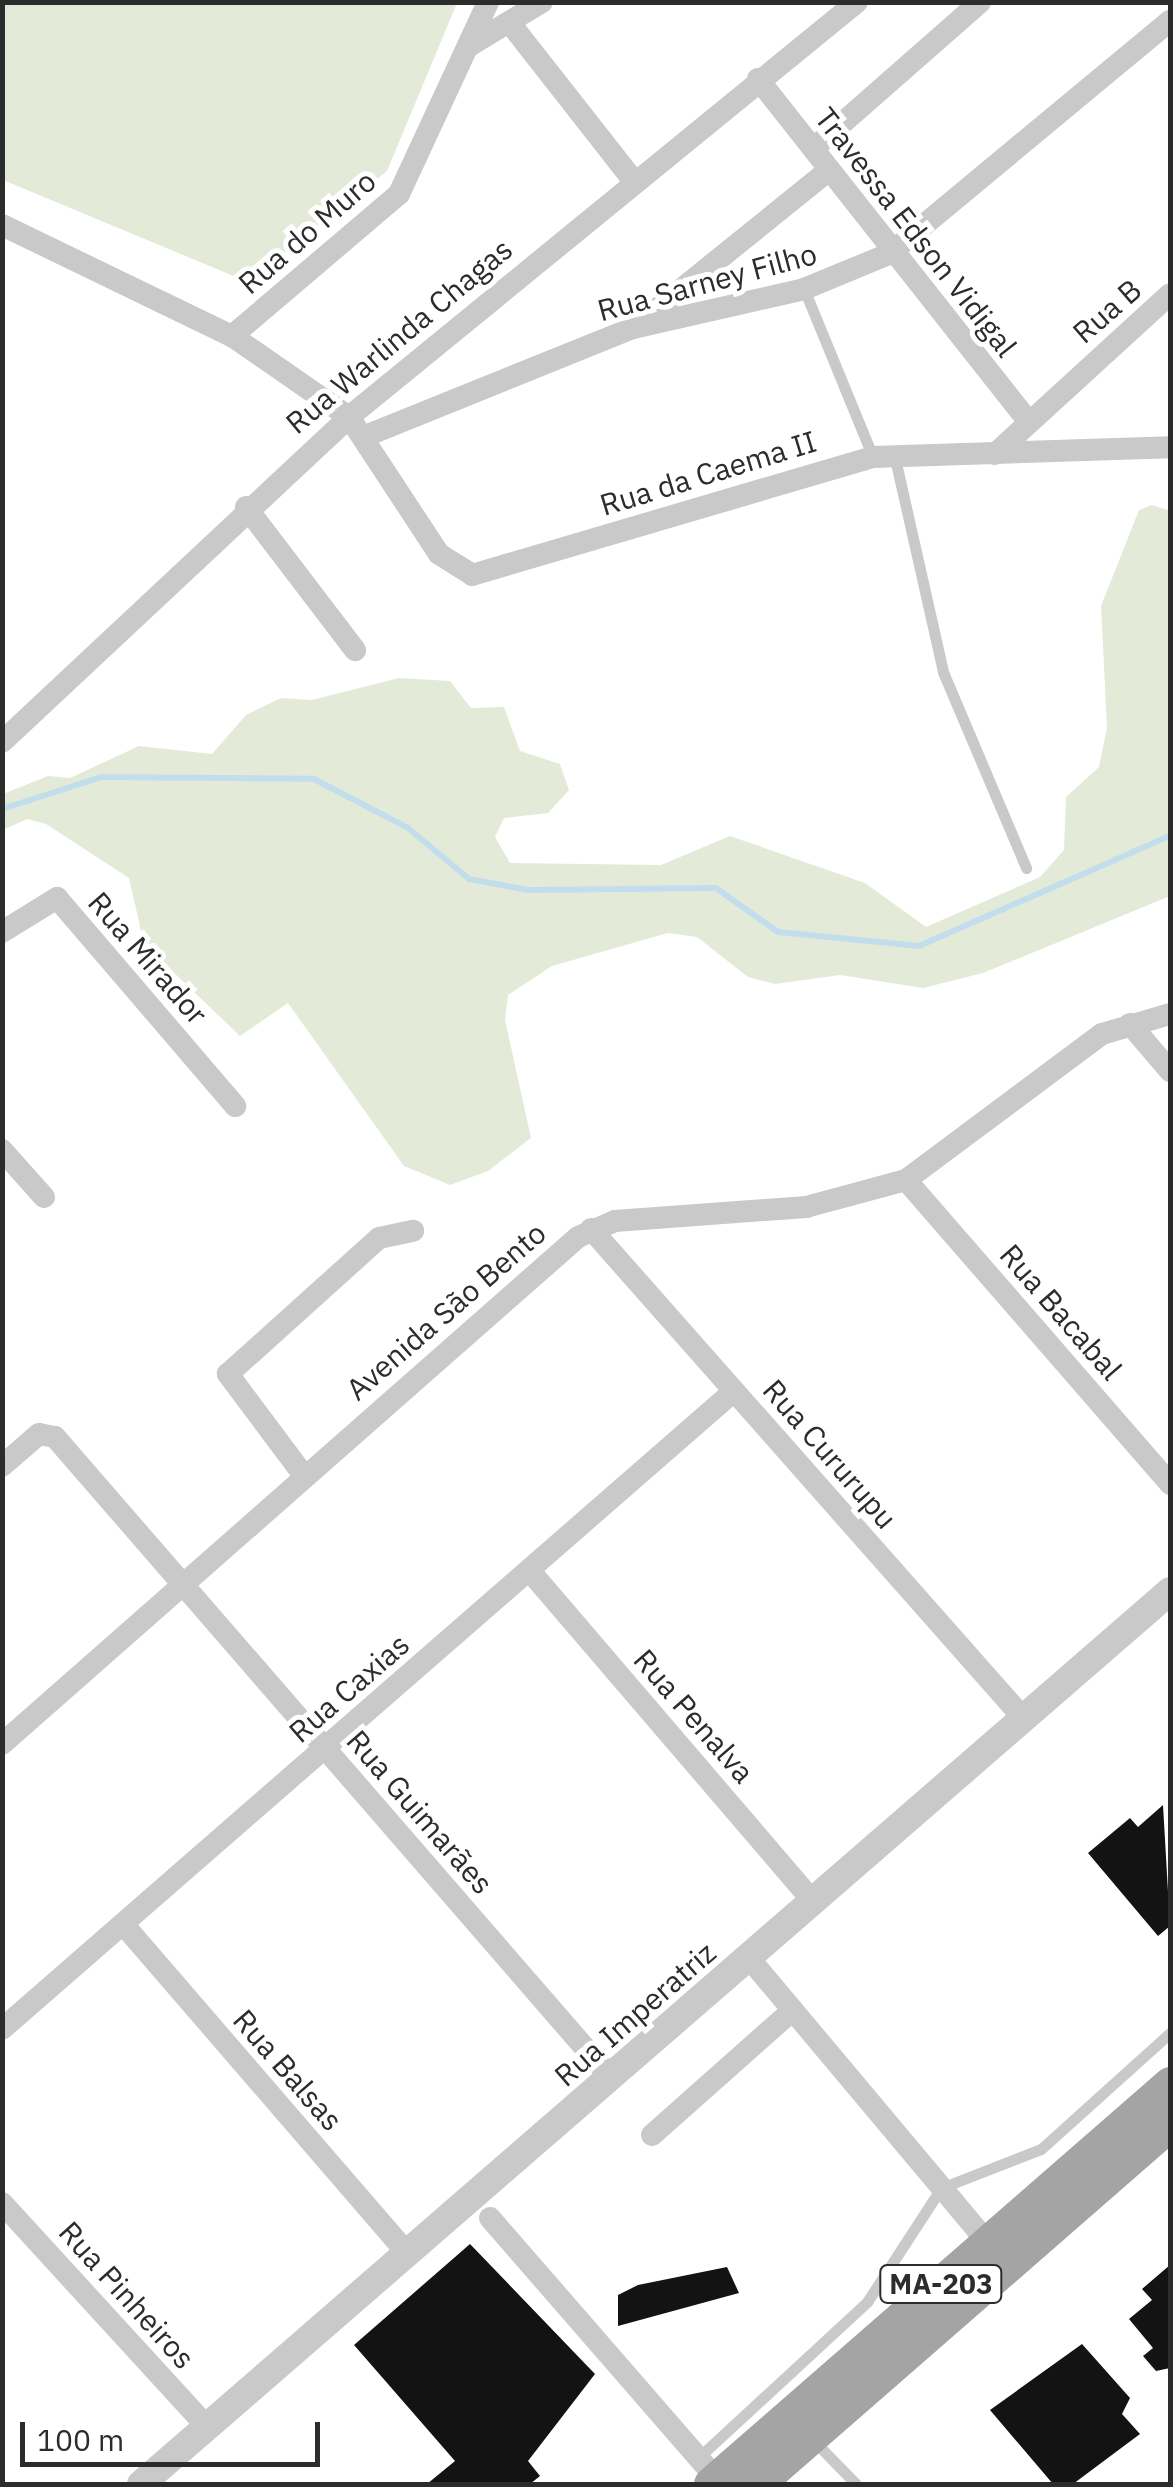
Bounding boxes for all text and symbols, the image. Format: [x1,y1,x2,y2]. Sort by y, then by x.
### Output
street label: Travessa Edson Vidigal [808,100,1024,364]
street label: Rua do Muro [231,163,383,301]
street label: Rua Warlinda Chagas [279,231,519,441]
street label: Rua Sarney Filho [593,235,821,329]
street label: Rua B [1065,272,1149,350]
street label: Rua da Caema II [596,423,820,523]
street label: Rua Mirador [81,885,215,1031]
street label: Avenida São Bento [339,1215,553,1407]
street label: Rua Bacabal [992,1237,1130,1387]
street label: Rua Cururupu [756,1372,904,1536]
street label: Rua Caxias [282,1626,416,1750]
street label: Rua Penalva [626,1642,762,1790]
street label: Rua Guimarães [339,1723,501,1901]
street label: Rua Imperatriz [547,1934,723,2094]
street label: Rua Balsas [226,2002,350,2138]
street label: Rua Pinheiros [52,2214,202,2376]
road number: MA-203 [878,2261,1004,2307]
scale bar [25,2402,325,2464]
text: 100 m [37,2420,124,2459]

